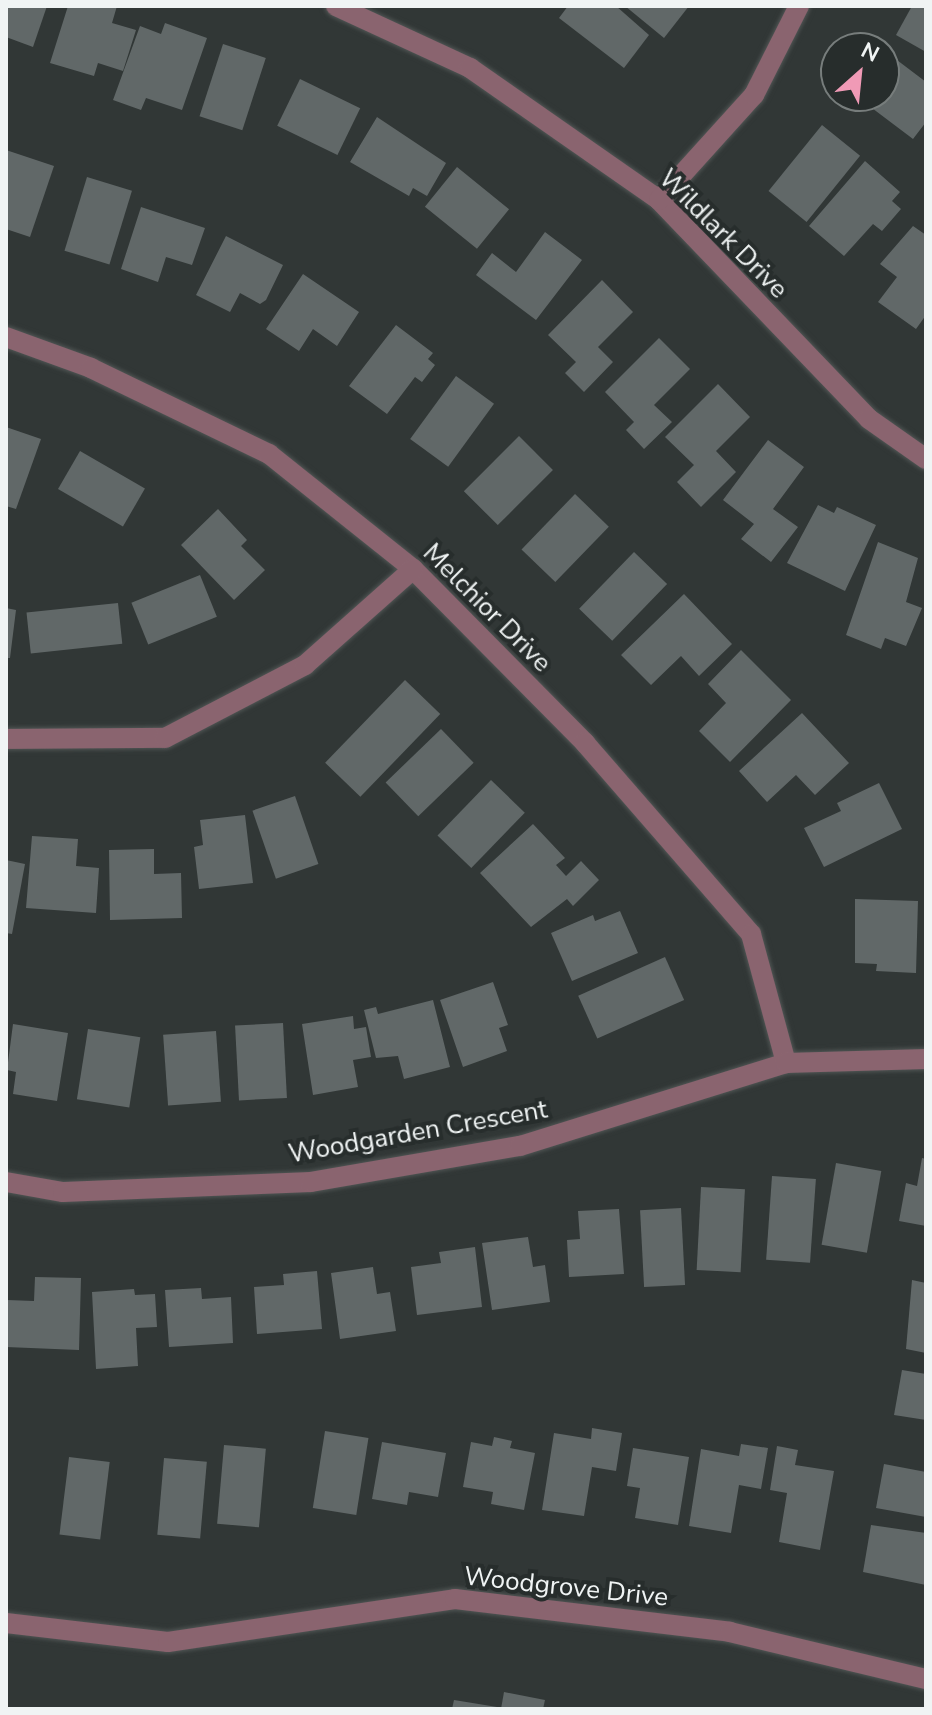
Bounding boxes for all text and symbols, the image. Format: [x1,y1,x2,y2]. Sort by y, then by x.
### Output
north arrow [820,32,900,112]
text: N [856,35,884,70]
street label: Wildlark Drive [652,163,794,305]
street label: Melchior Drive [416,537,558,679]
street label: Woodgarden Crescent [286,1094,550,1170]
street label: Woodgrove Drive [462,1561,670,1613]

